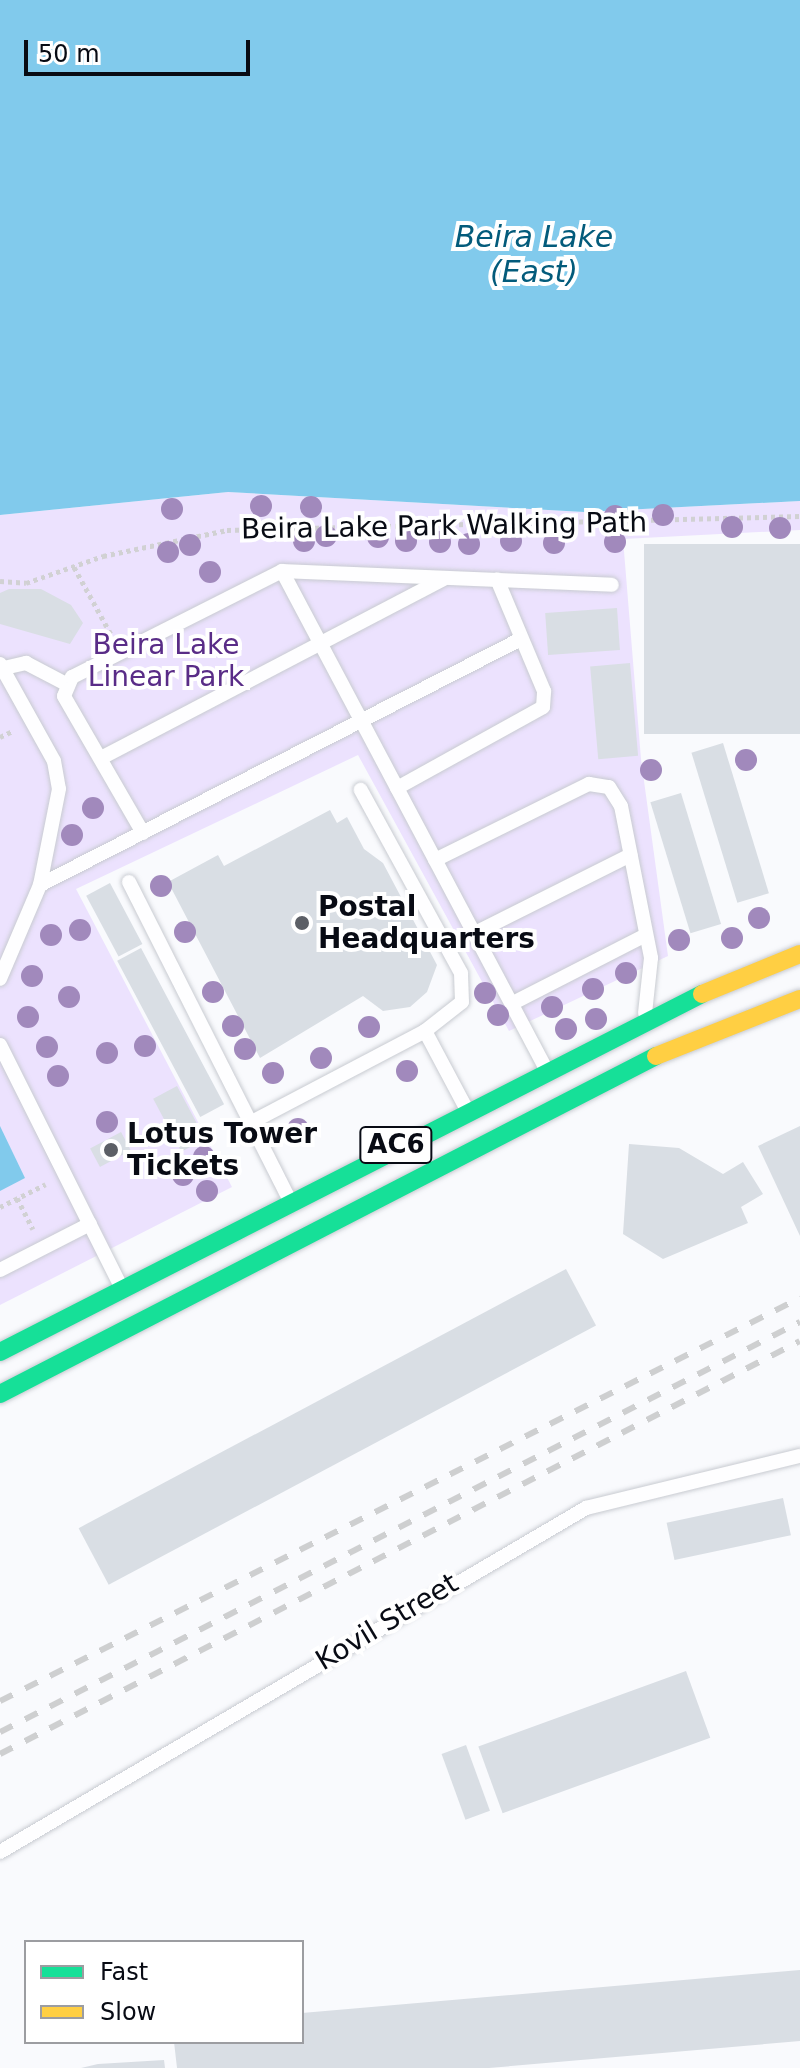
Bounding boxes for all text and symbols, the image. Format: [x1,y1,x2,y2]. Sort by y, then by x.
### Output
scale bar [28,24,254,74]
text: 50 m [38,40,100,68]
water label: Beira Lake (East) [455,219,613,290]
street label: Beira Lake Park Walking Path [241,506,647,546]
park label: Beira Lake Linear Park [88,628,244,694]
place label: Postal Headquarters [318,890,535,956]
marker: Postal Headquarters [293,914,311,932]
place label: Lotus Tower Tickets [127,1117,317,1183]
road number: AC6 [358,1123,434,1167]
marker: Lotus Tower Tickets [102,1141,120,1159]
street label: Kovil Street [310,1566,464,1678]
legend [24,1940,304,2044]
text: Fast [100,1958,148,1986]
text: Slow [100,1998,156,2026]

